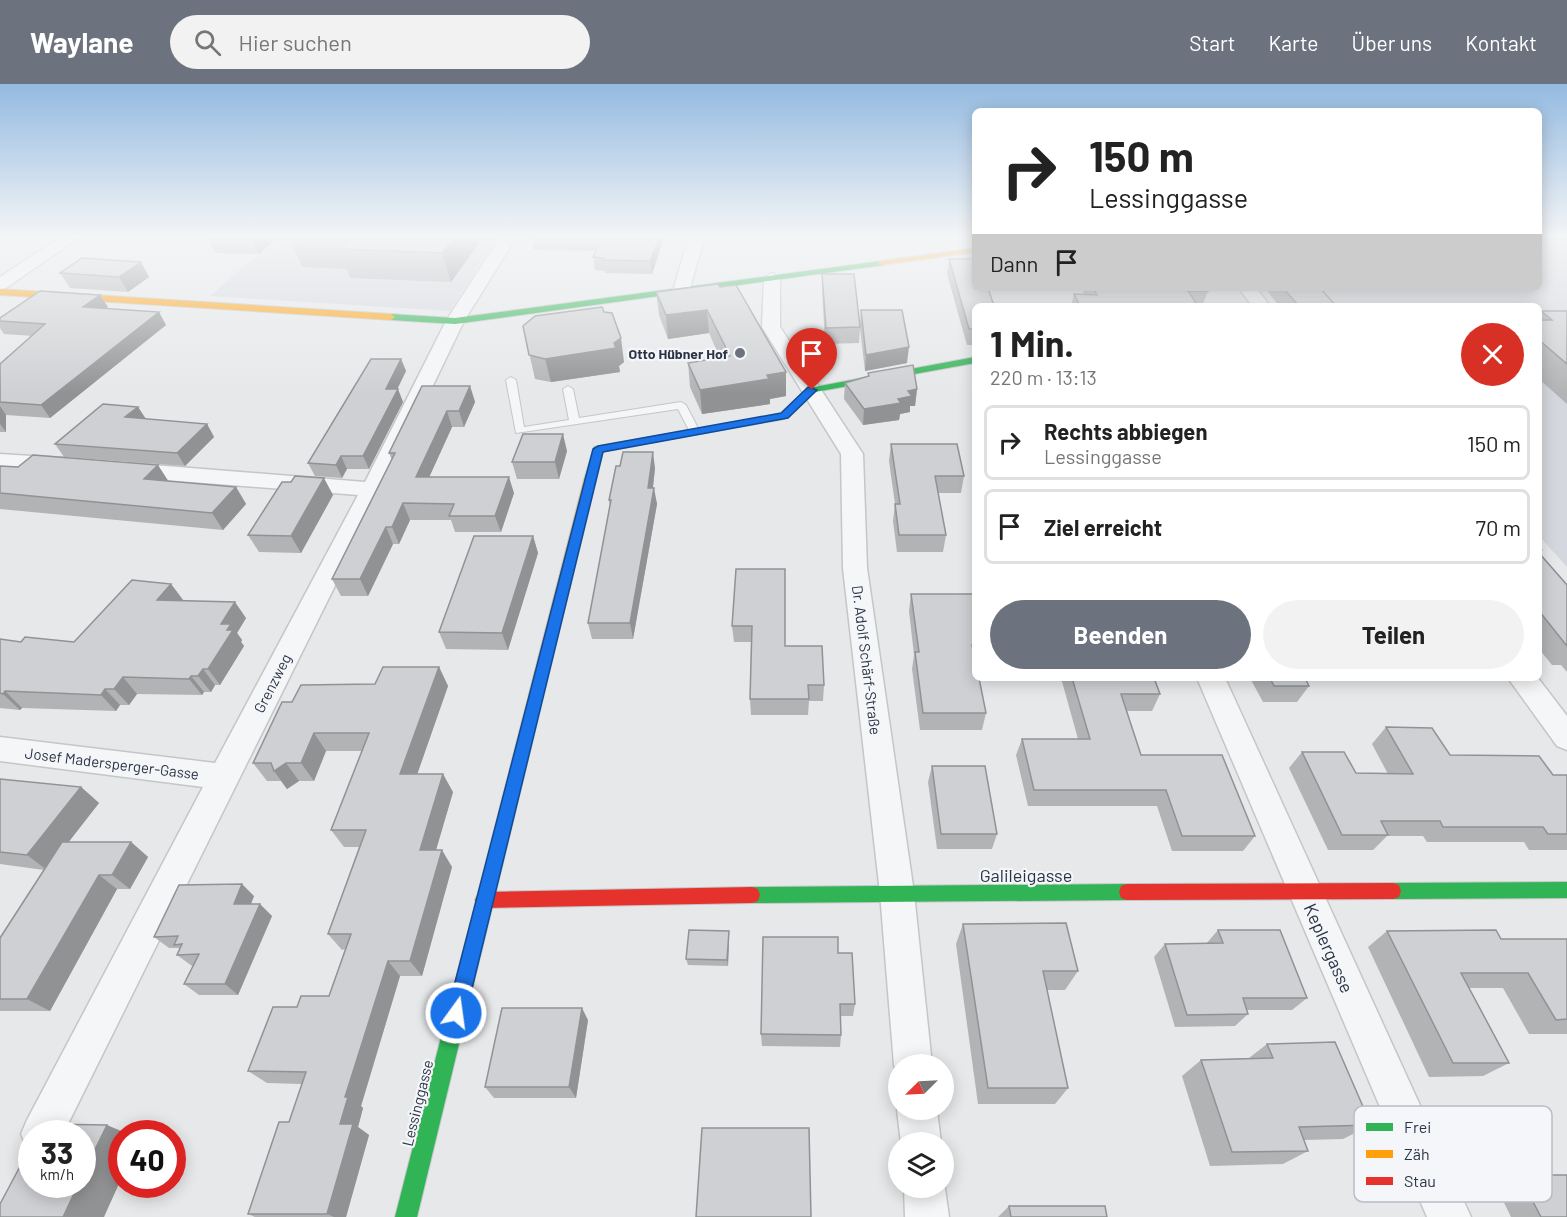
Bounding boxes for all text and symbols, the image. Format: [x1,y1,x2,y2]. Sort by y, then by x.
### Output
search box [170,15,590,69]
text: Waylane [30,25,134,59]
icon: search [191,26,224,59]
text: Hier suchen [239,29,352,55]
text: Start [1189,30,1236,55]
text: Karte [1269,30,1319,55]
text: Über uns [1352,30,1432,55]
text: Kontakt [1465,30,1537,55]
text: 150 m [1089,130,1194,180]
icon: right [990,132,1068,210]
text: Lessinggasse [1089,181,1248,213]
icon: arrive [1050,246,1083,279]
text: Dann [990,250,1038,276]
text: 1 Min. [990,321,1074,364]
button: close [1461,323,1524,386]
pin [786,328,837,390]
icon: arrive [795,337,828,370]
place label: Otto Hübner Hof [629,345,728,362]
marker: Otto Hübner Hof [733,346,747,360]
text: 220 m · 13:13 [990,365,1097,389]
text: Rechts abbiegen [1044,418,1207,444]
icon: right [993,426,1026,459]
text: 150 m [1467,430,1521,456]
text: Lessinggasse [1044,444,1162,468]
icon: arrive [993,510,1026,543]
text: Ziel erreicht [1044,514,1162,540]
text: 70 m [1476,514,1521,540]
street label: Dr. Adolf Schärf-Straße [849,584,885,736]
button: Beenden [990,600,1251,669]
button: Teilen [1263,600,1524,669]
street label: Grenzweg [249,650,295,716]
street label: Josef Madersperger-Gasse [24,743,200,783]
street label: Galileigasse [980,864,1072,886]
street label: Keplergasse [1299,900,1359,996]
position arrow [424,981,488,1045]
north arrow [888,1054,954,1120]
map controls [888,1054,954,1198]
street label: Lessinggasse [398,1058,436,1148]
legend [1354,1106,1552,1202]
text: Frei [1404,1117,1431,1136]
speed limit sign: 40 [108,1120,186,1198]
button: layers [888,1132,954,1198]
text: 33 [41,1134,73,1170]
text: Zäh [1404,1144,1430,1163]
text: km/h [40,1165,74,1183]
text: Stau [1404,1171,1436,1190]

